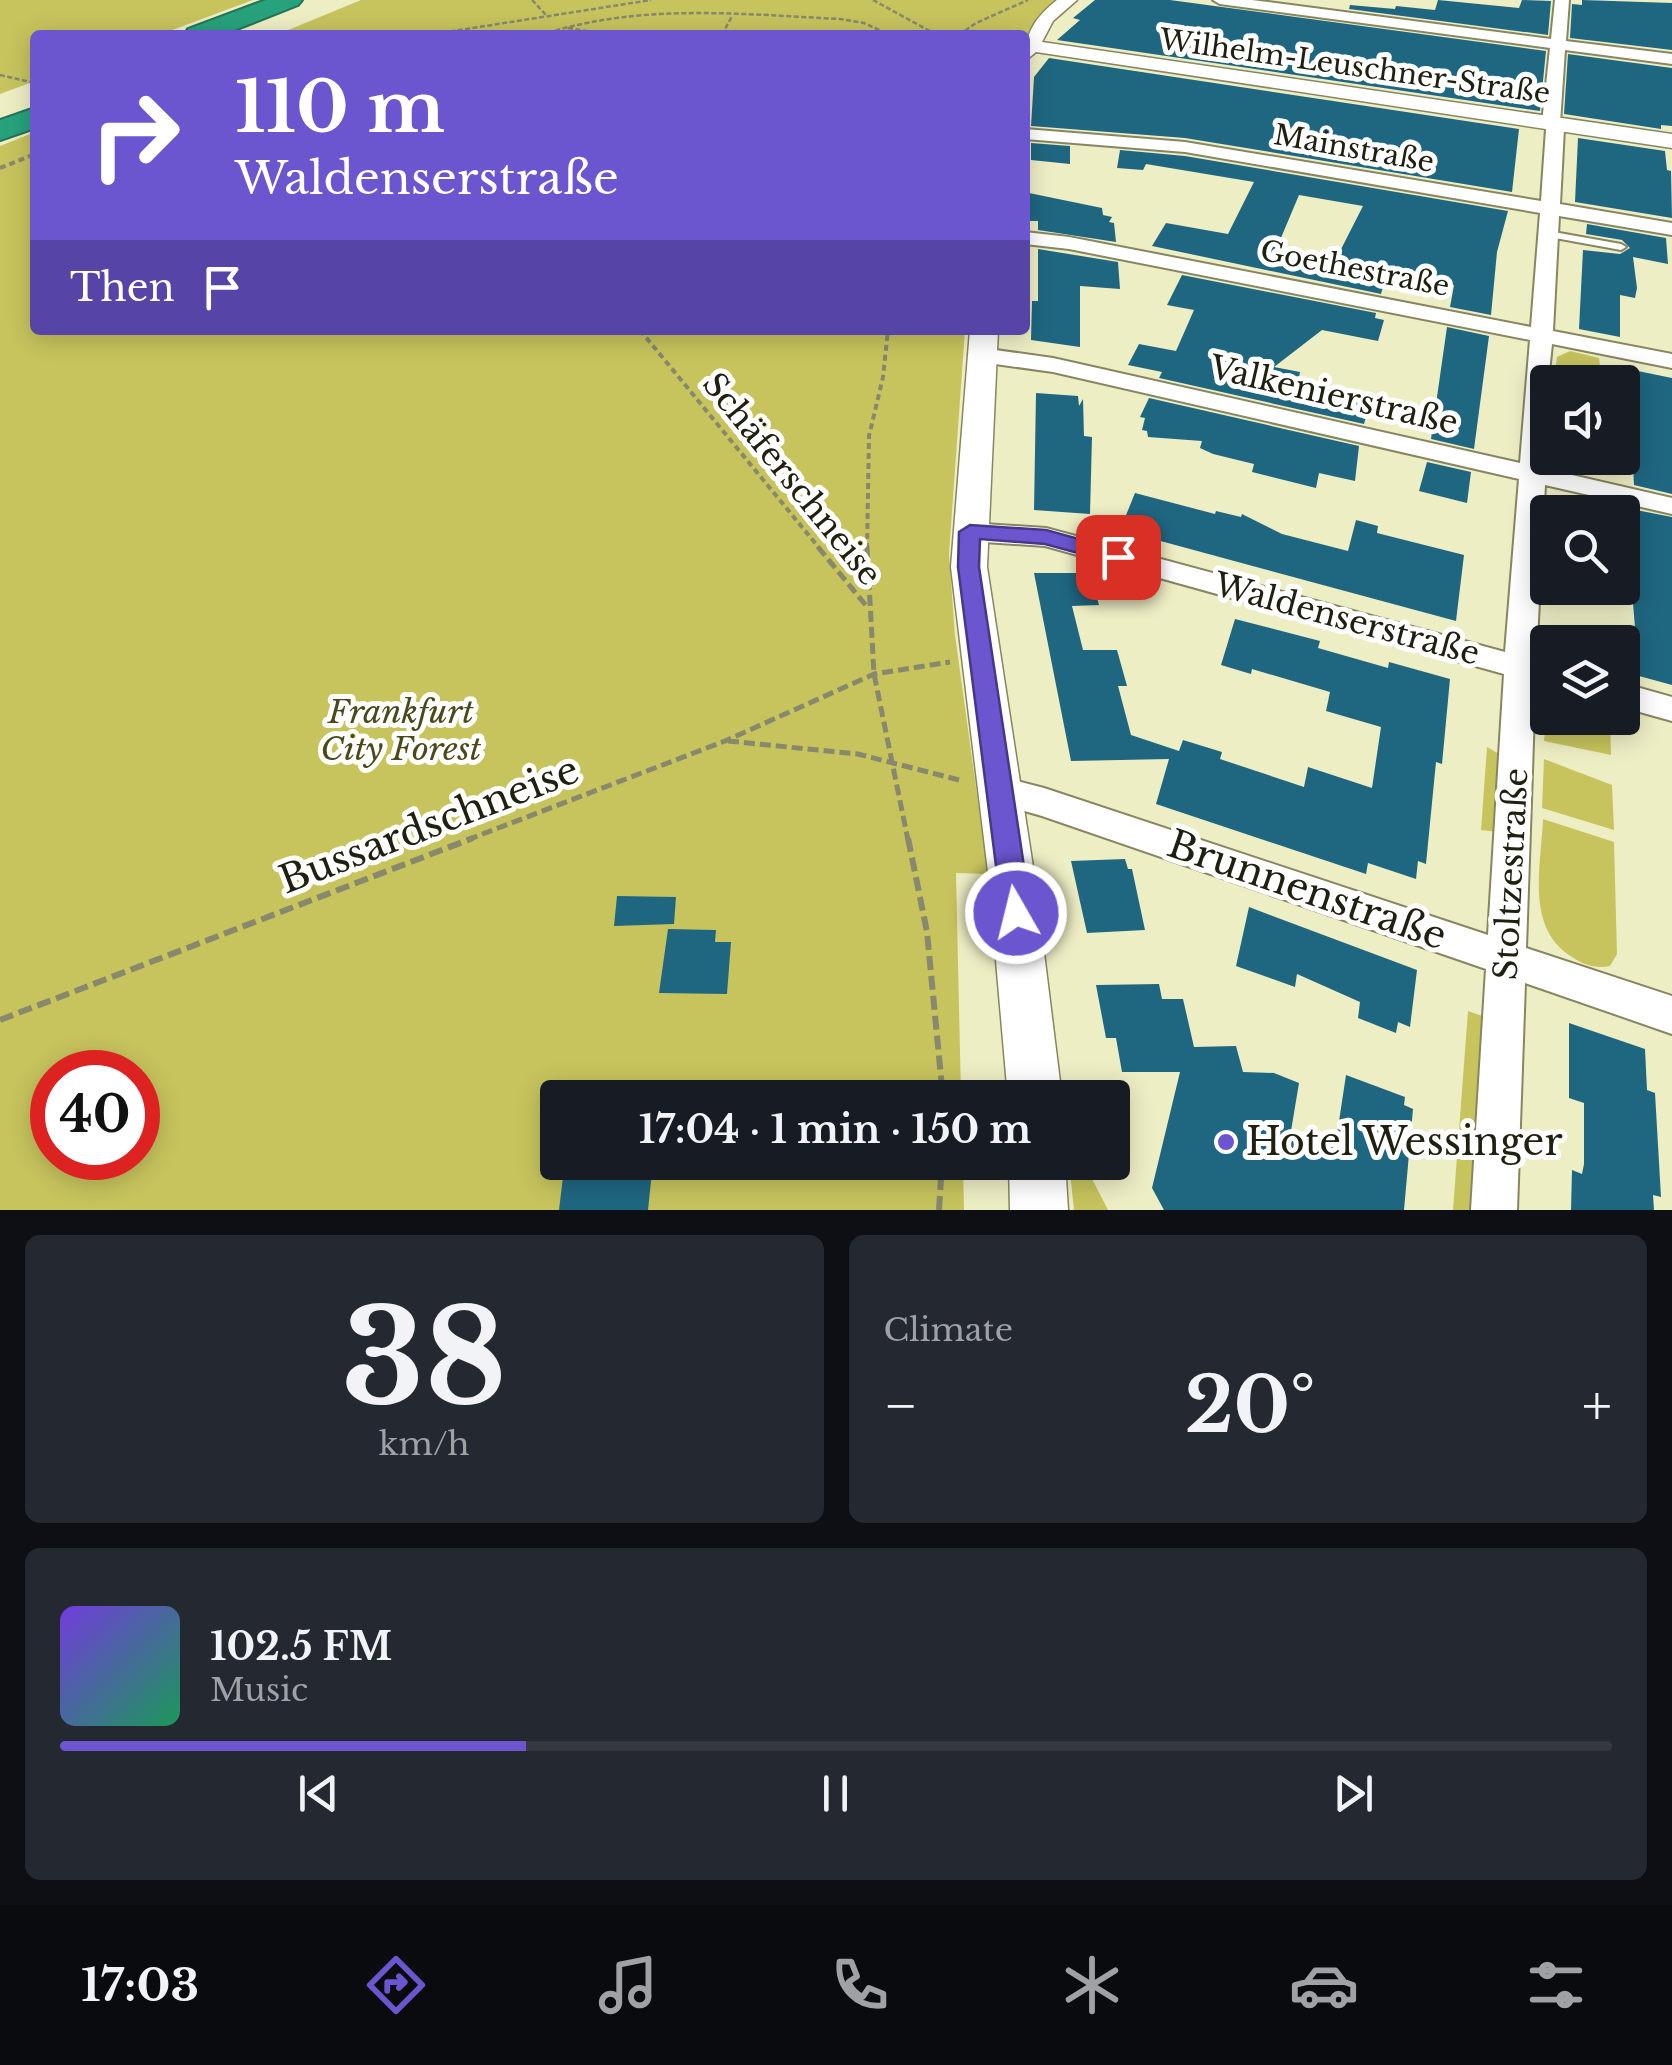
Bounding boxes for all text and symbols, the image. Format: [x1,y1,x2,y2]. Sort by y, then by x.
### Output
street label: Wilhelm-Leuschner-Straße [1156,22,1552,111]
text: 110 m [235,64,445,151]
icon: right [70,70,200,200]
street label: Mainstraße [1271,117,1437,180]
text: Waldenserstraße [235,150,619,206]
street label: Goethestraße [1257,233,1452,304]
icon: arrive [195,260,250,315]
text: Then [70,264,175,311]
street label: Valkenierstraße [1205,347,1462,443]
street label: Schäferschneise [694,365,890,593]
map controls [1530,365,1640,735]
button: sound [1530,365,1640,475]
button: search [1530,495,1640,605]
pin [1076,515,1161,600]
icon: arrive [1091,530,1146,585]
street label: Waldenserstraße [1209,564,1484,674]
button: layers [1530,625,1640,735]
park label: Frankfurt City Forest [320,692,482,769]
street label: Bussardschneise [272,746,585,903]
street label: Stoltzestraße [1485,767,1537,981]
street label: Brunnenstraße [1162,820,1453,959]
position arrow [964,861,1068,965]
speed limit sign: 40 [30,1050,160,1180]
text: 17:04 · 1 min · 150 m [639,1106,1031,1153]
place label: Hotel Wessinger [1246,1118,1563,1165]
marker: Hotel Wessinger [1215,1131,1237,1153]
text: 38 [342,1278,507,1439]
text: Climate [884,1310,1013,1350]
text: 20° [1185,1359,1315,1452]
text: − [884,1372,918,1440]
text: + [1582,1372,1612,1440]
text: km/h [379,1424,470,1464]
text: 102.5 FM [210,1623,392,1670]
text: Music [210,1670,308,1710]
icon: previous [291,1766,346,1821]
icon: pause [808,1766,863,1821]
icon: next [1326,1766,1381,1821]
icon: directions [361,1950,431,2020]
icon: music [593,1950,663,2020]
icon: phone [825,1950,895,2020]
icon: climate [1057,1950,1127,2020]
icon: car [1289,1950,1359,2020]
icon: filters [1521,1950,1591,2020]
text: 17:03 [81,1957,199,2013]

